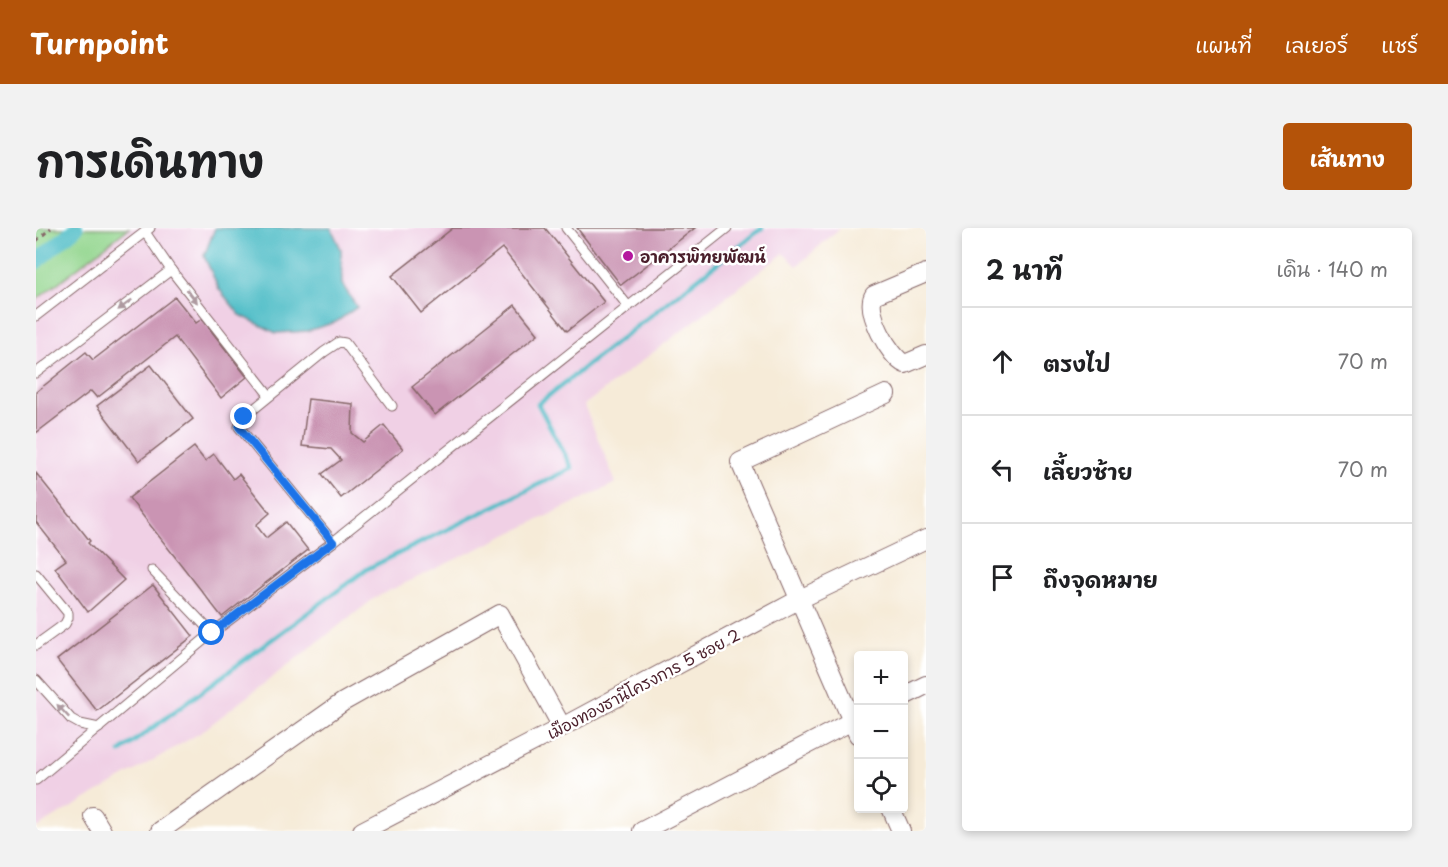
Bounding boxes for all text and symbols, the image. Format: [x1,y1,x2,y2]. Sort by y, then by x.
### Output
text: Turnpoint [30,21,169,64]
text: แผนที่ [1195,28,1252,60]
text: เลเยอร์ [1285,28,1348,60]
text: แชร์ [1381,28,1418,60]
button: เส้นทาง [1283,123,1412,190]
text: การเดินทาง [36,128,264,191]
place label: อาคารพิทยพัฒน์ [640,244,766,268]
marker: อาคารพิทยพัฒน์ [621,249,635,263]
text: 2 นาที [986,250,1063,289]
text: เดิน · 140 m [1277,254,1388,284]
one-way arrow [185,288,198,304]
one-way arrow [117,299,132,311]
icon: ahead [986,345,1019,378]
text: ตรงไป [1043,346,1111,379]
text: 70 m [1338,346,1388,376]
route end [230,403,256,429]
icon: left [986,453,1019,486]
text: เลี้ยวซ้าย [1043,454,1133,487]
text: 70 m [1338,454,1388,484]
icon: arrive [986,561,1019,594]
text: ถึงจุดหมาย [1043,562,1158,595]
route start [198,619,224,645]
street label: เมืองทองธานีโครงการ 5 ซอย 2 [542,622,744,744]
map controls [854,651,908,813]
button: + [854,651,908,705]
one-way arrow [56,703,70,718]
button: − [854,705,908,759]
button: locate [854,759,908,813]

